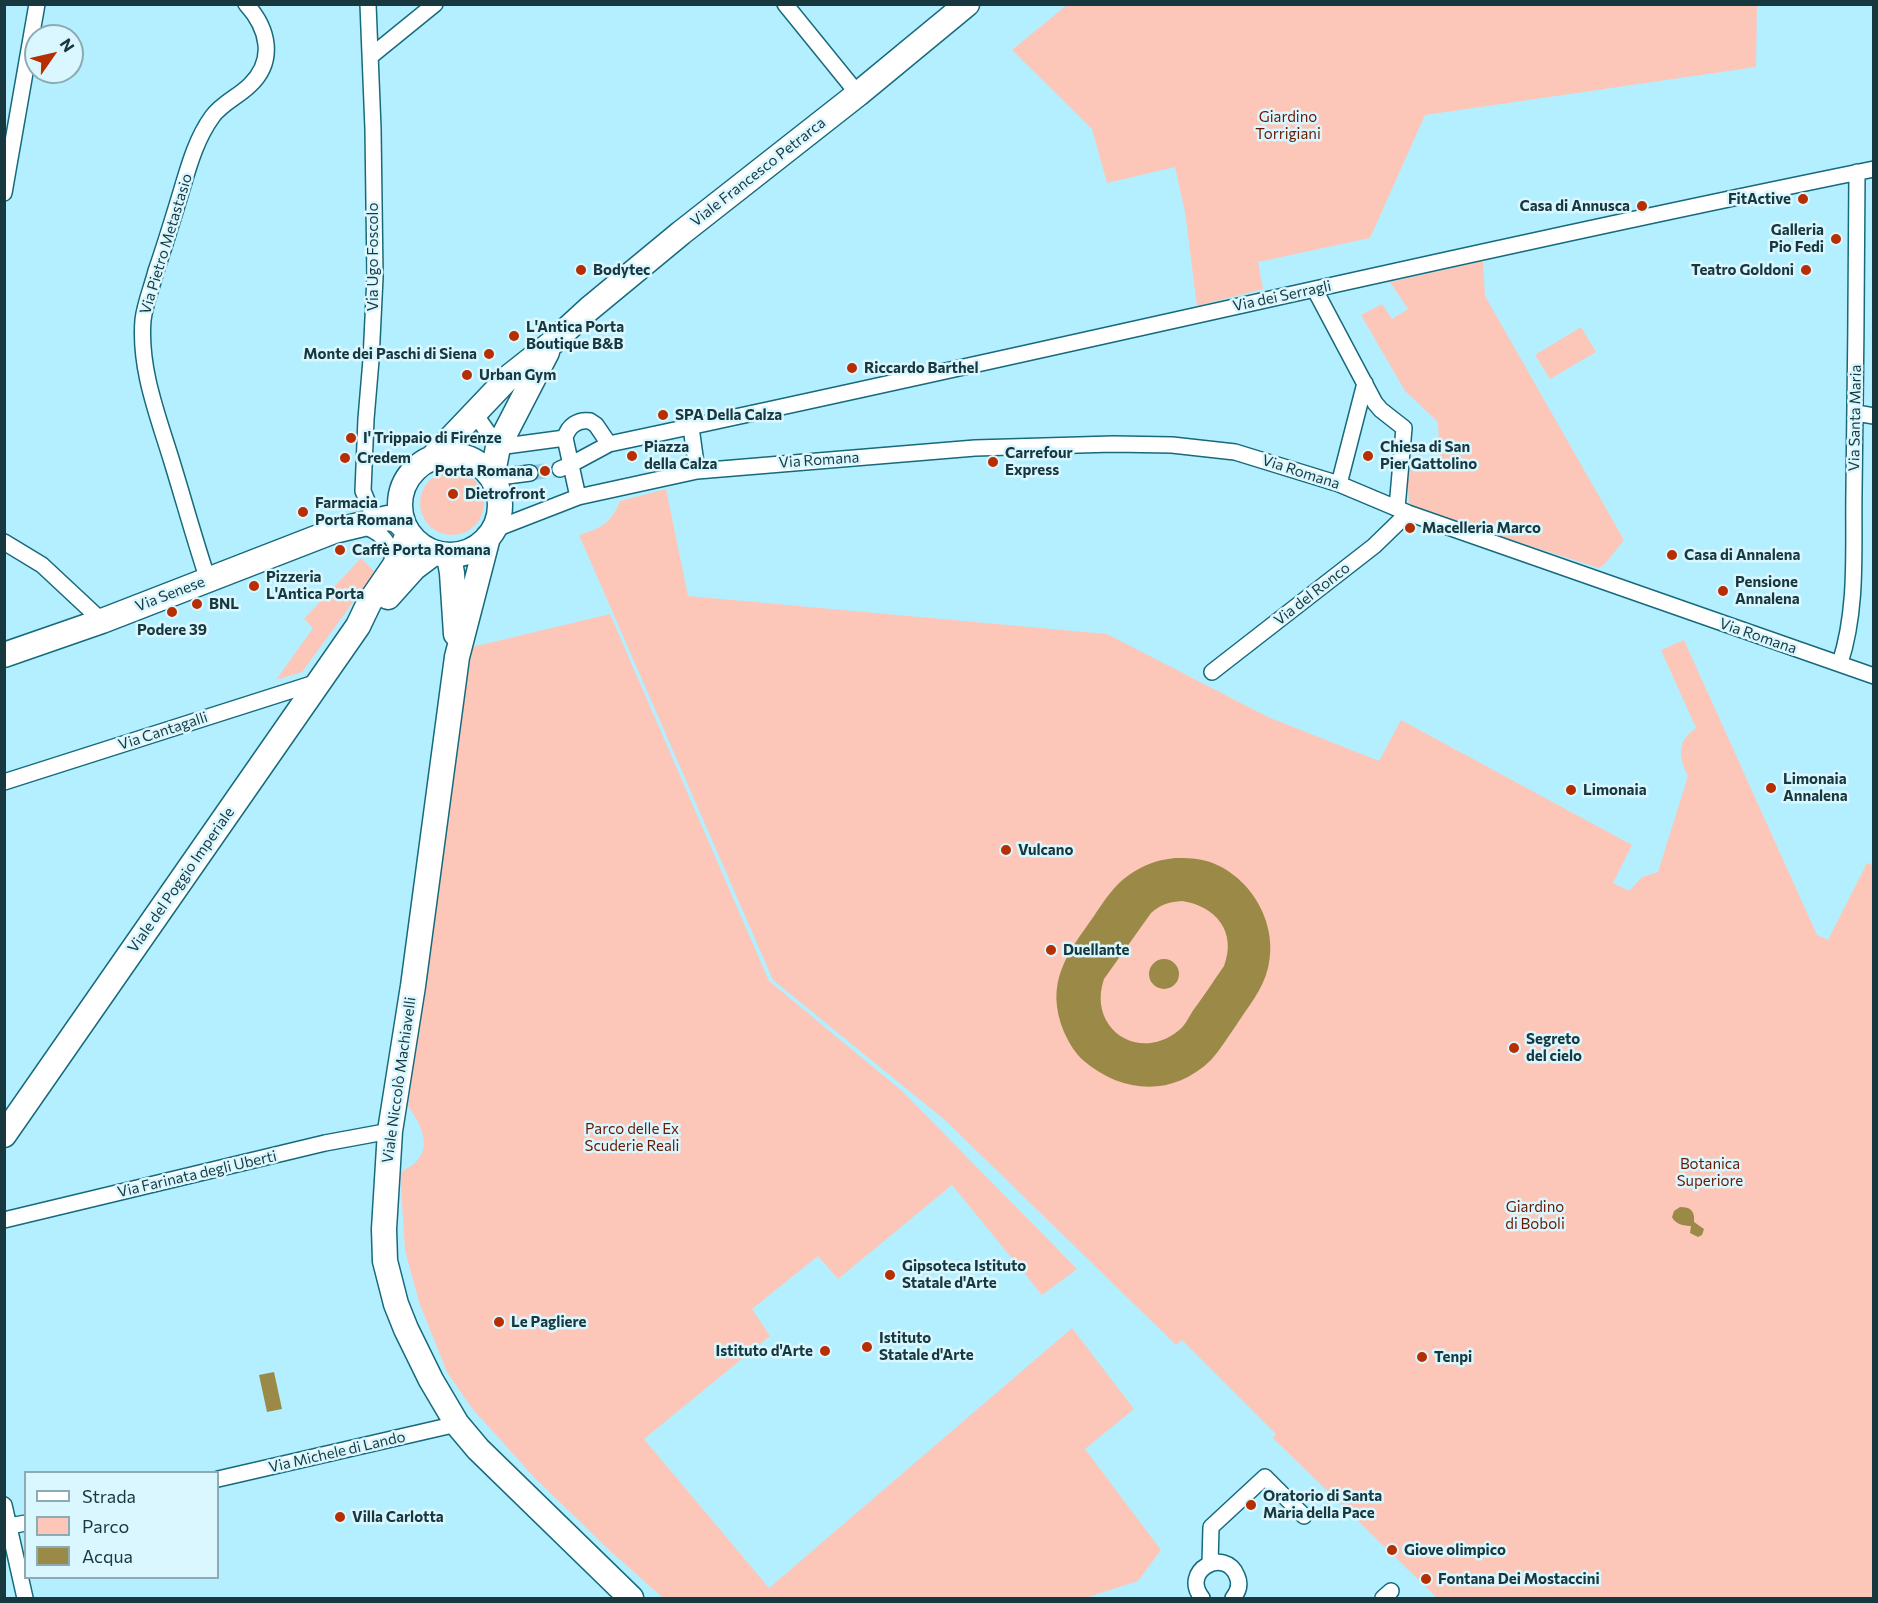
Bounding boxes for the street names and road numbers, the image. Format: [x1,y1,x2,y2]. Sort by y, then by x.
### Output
street label: Viale Francesco Petrarca [687,114,829,230]
street label: Via Pietro Metastasio [136,171,196,317]
street label: Via Ugo Foscolo [364,203,382,311]
street label: Via dei Serragli [1231,277,1333,315]
street label: Via Santa Maria [1845,364,1865,472]
street label: Via Romana [778,448,860,472]
street label: Via Romana [1260,451,1342,493]
street label: Via del Ronco [1270,559,1354,629]
street label: Via Senese [133,573,207,615]
street label: Via Romana [1717,614,1799,658]
street label: Via Cantagalli [116,708,210,754]
street label: Viale del Poggio Imperiale [124,804,238,956]
street label: Viale Niccolò Machiavelli [378,996,420,1164]
street label: Via Farinata degli Uberti [115,1147,279,1201]
street label: Via Michele di Lando [267,1428,407,1476]

